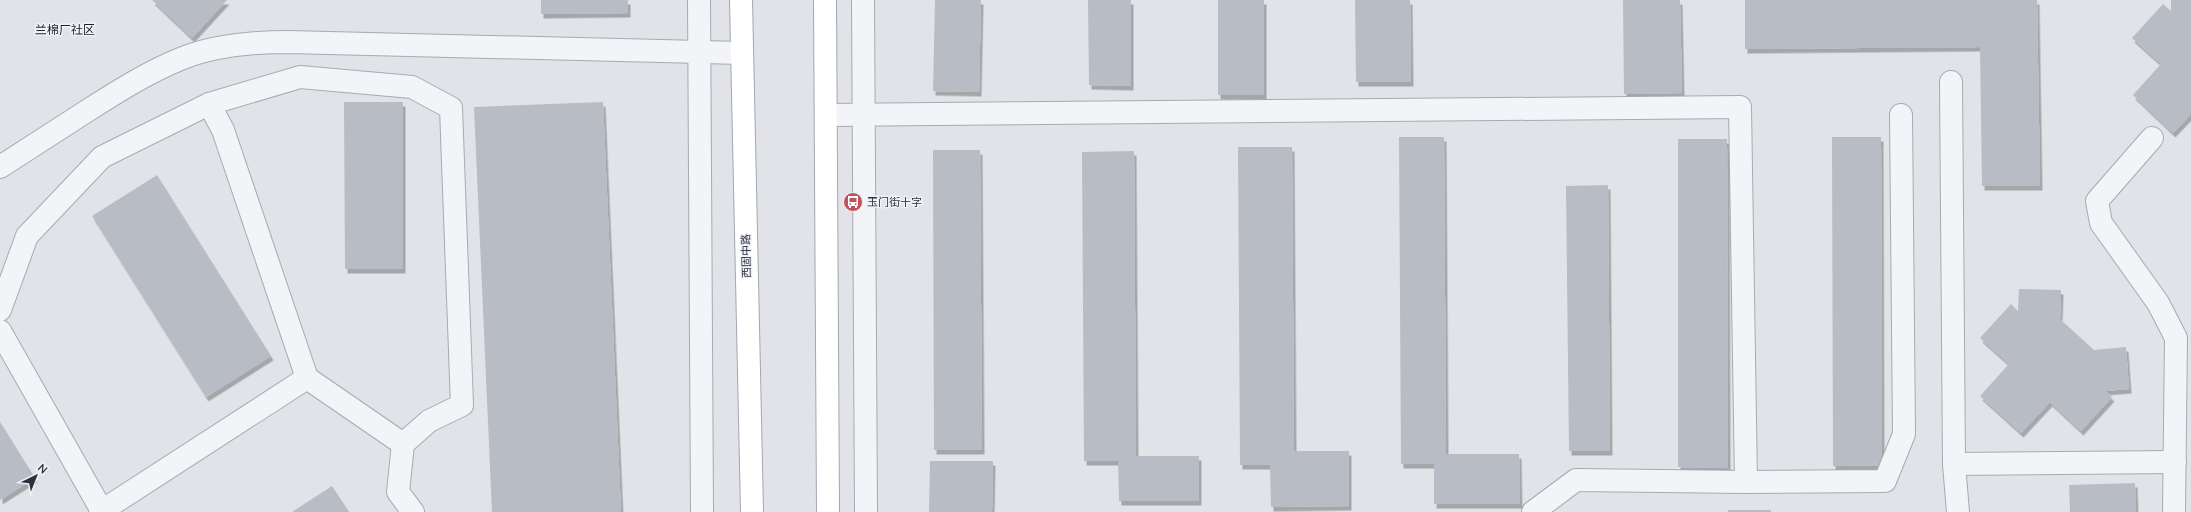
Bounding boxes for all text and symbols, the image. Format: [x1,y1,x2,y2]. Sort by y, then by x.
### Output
district label: 兰棉厂社区 [35,22,95,38]
bus stop icon: 玉门街十字 [842,191,864,213]
place label: 玉门街十字 [867,195,922,210]
street label: 西固中路 [739,234,754,278]
north arrow [16,456,56,496]
text: N [34,461,51,477]

